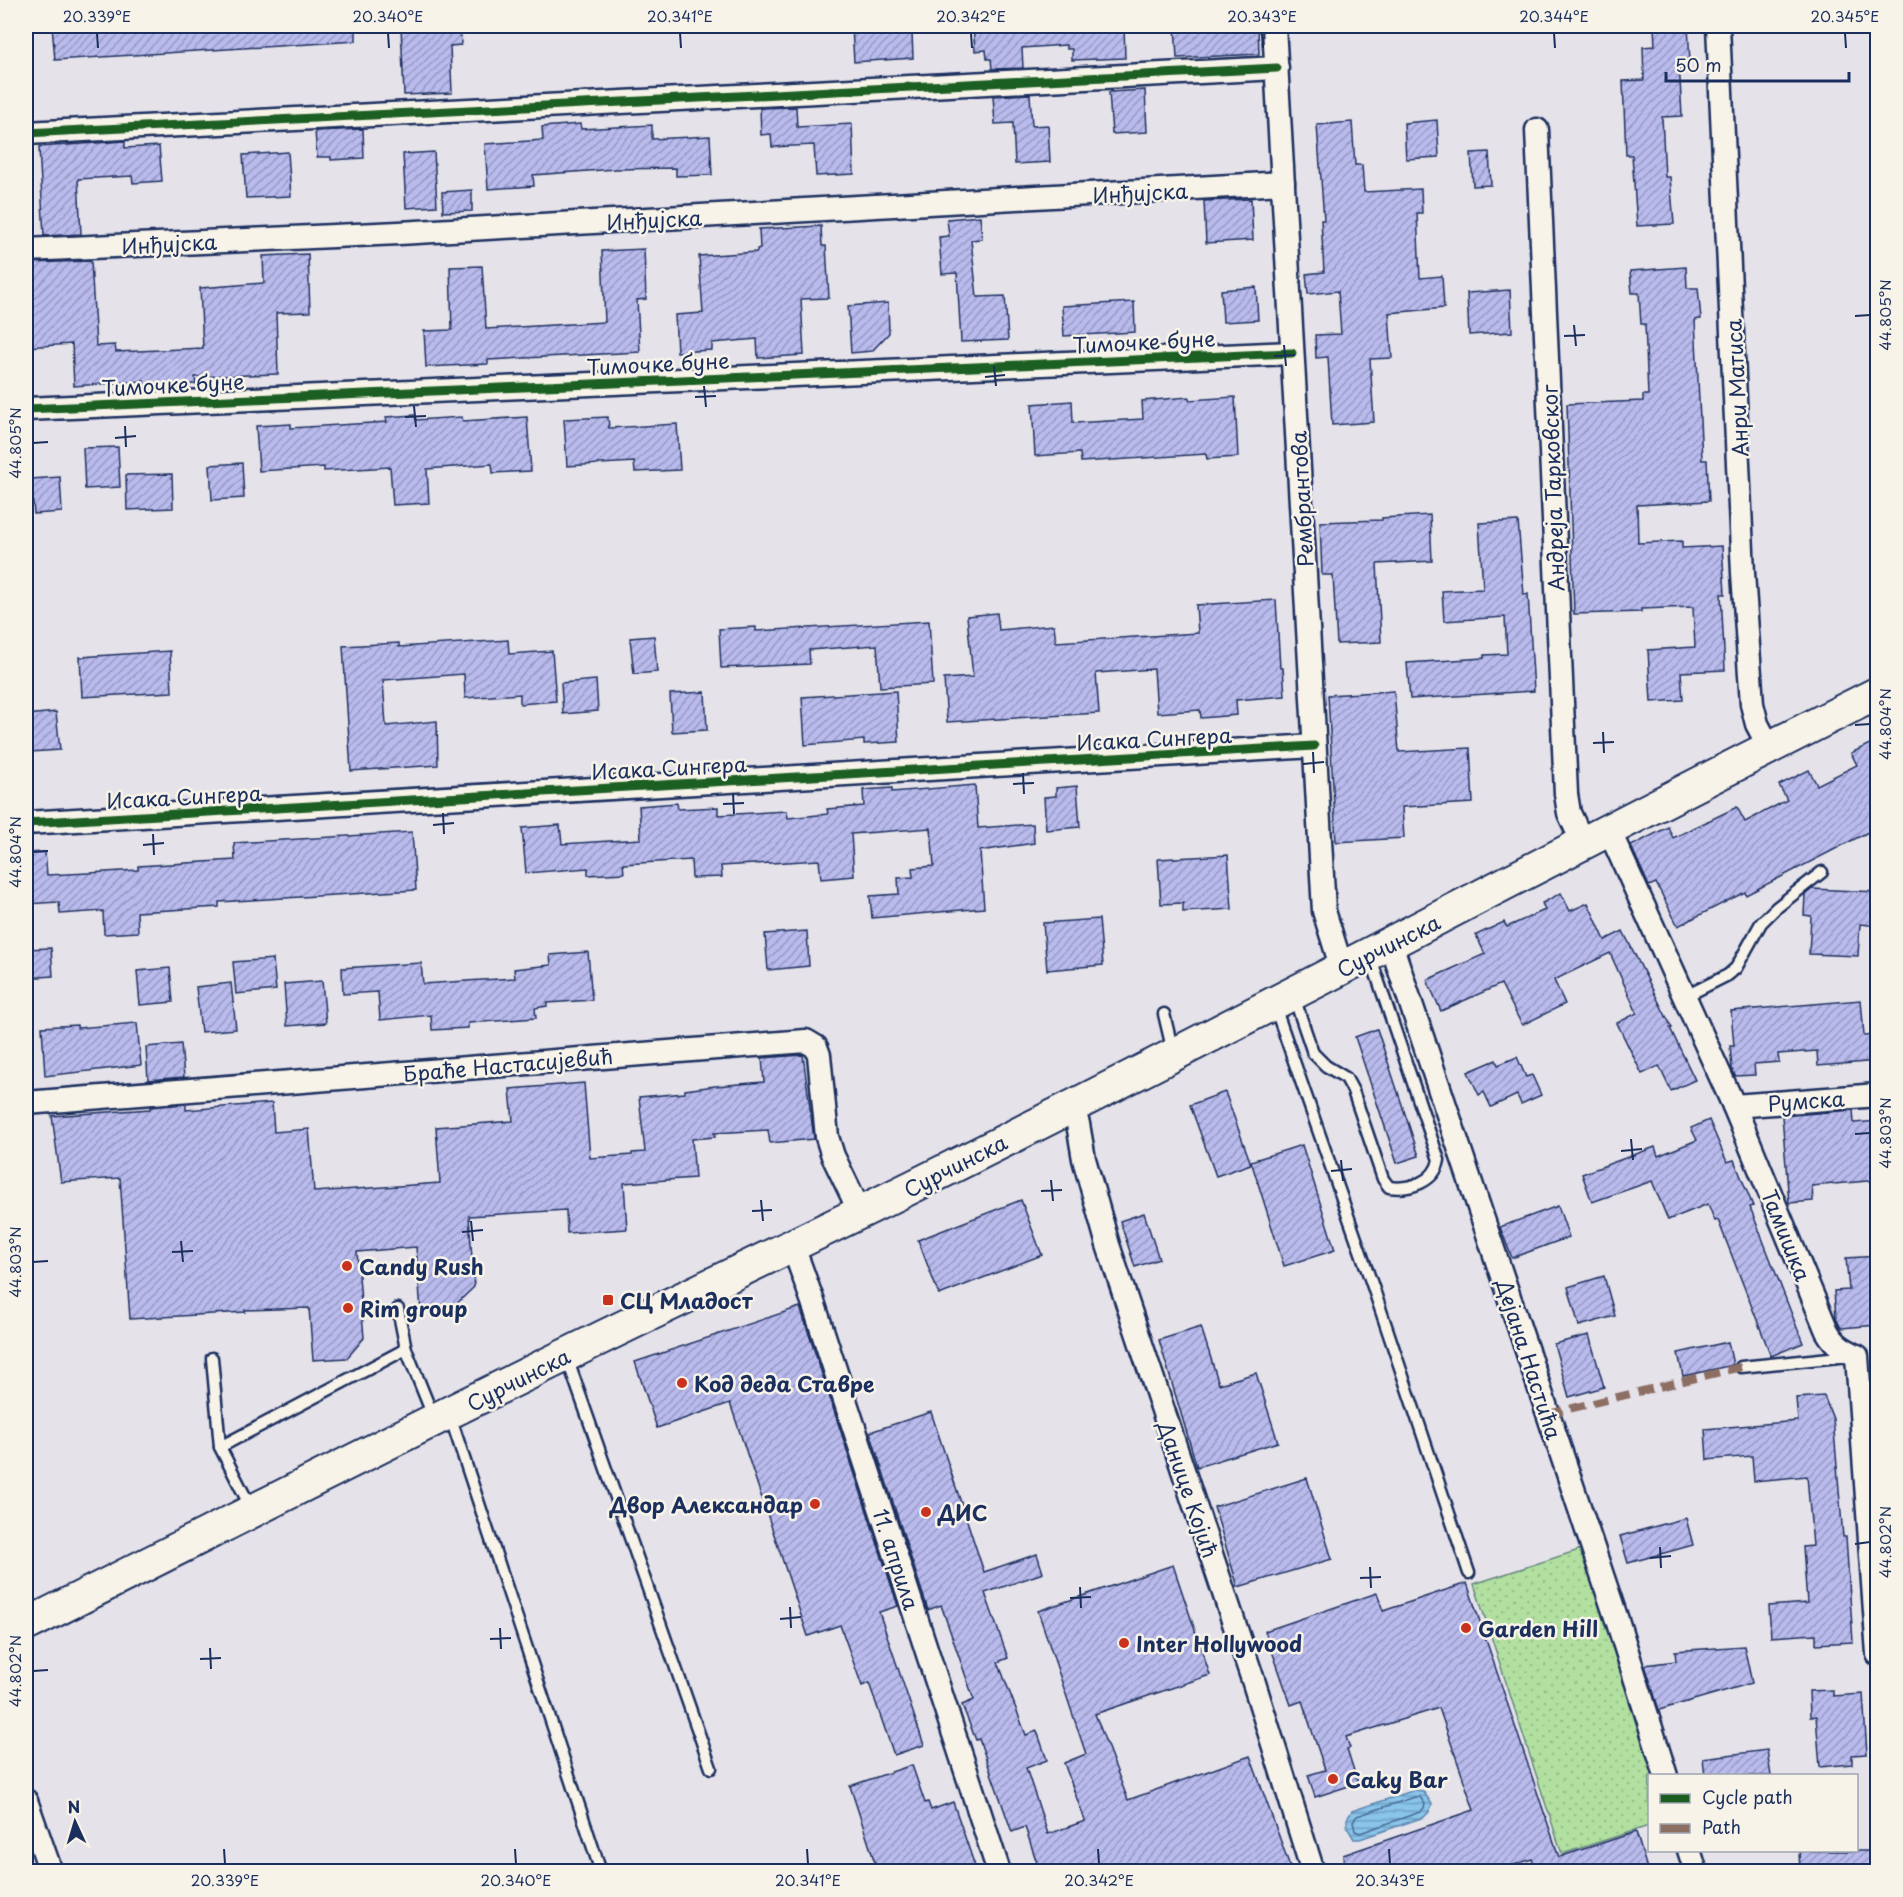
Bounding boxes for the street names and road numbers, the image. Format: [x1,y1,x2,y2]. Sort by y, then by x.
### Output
street label: Инђијска [1091,174,1189,210]
street label: Инђијска [605,201,703,237]
street label: Инђијска [120,225,218,261]
street label: Анри Матиса [1716,317,1756,458]
street label: Тимочке буне [1072,321,1216,361]
street label: Тимочке буне [586,343,730,383]
street label: Тимочке буне [101,364,245,404]
street label: Андреја Тарковског [1532,383,1572,592]
street label: Рембрантова [1281,430,1321,568]
street label: Исака Сингера [1075,718,1233,758]
street label: Исака Сингера [590,747,748,787]
street label: Исака Сингера [105,776,263,816]
street label: Сурчинска [1331,905,1445,985]
street label: Браће Настасијевић [402,1039,614,1089]
street label: Румска [1767,1081,1845,1119]
street label: Сурчинска [898,1125,1012,1205]
street label: Тамишка [1754,1184,1820,1286]
street label: Дејана Настића [1489,1274,1571,1444]
street label: Сурчинска [461,1339,575,1419]
street label: Данице Којић [1150,1416,1227,1561]
street label: 11. априла [866,1504,929,1614]

